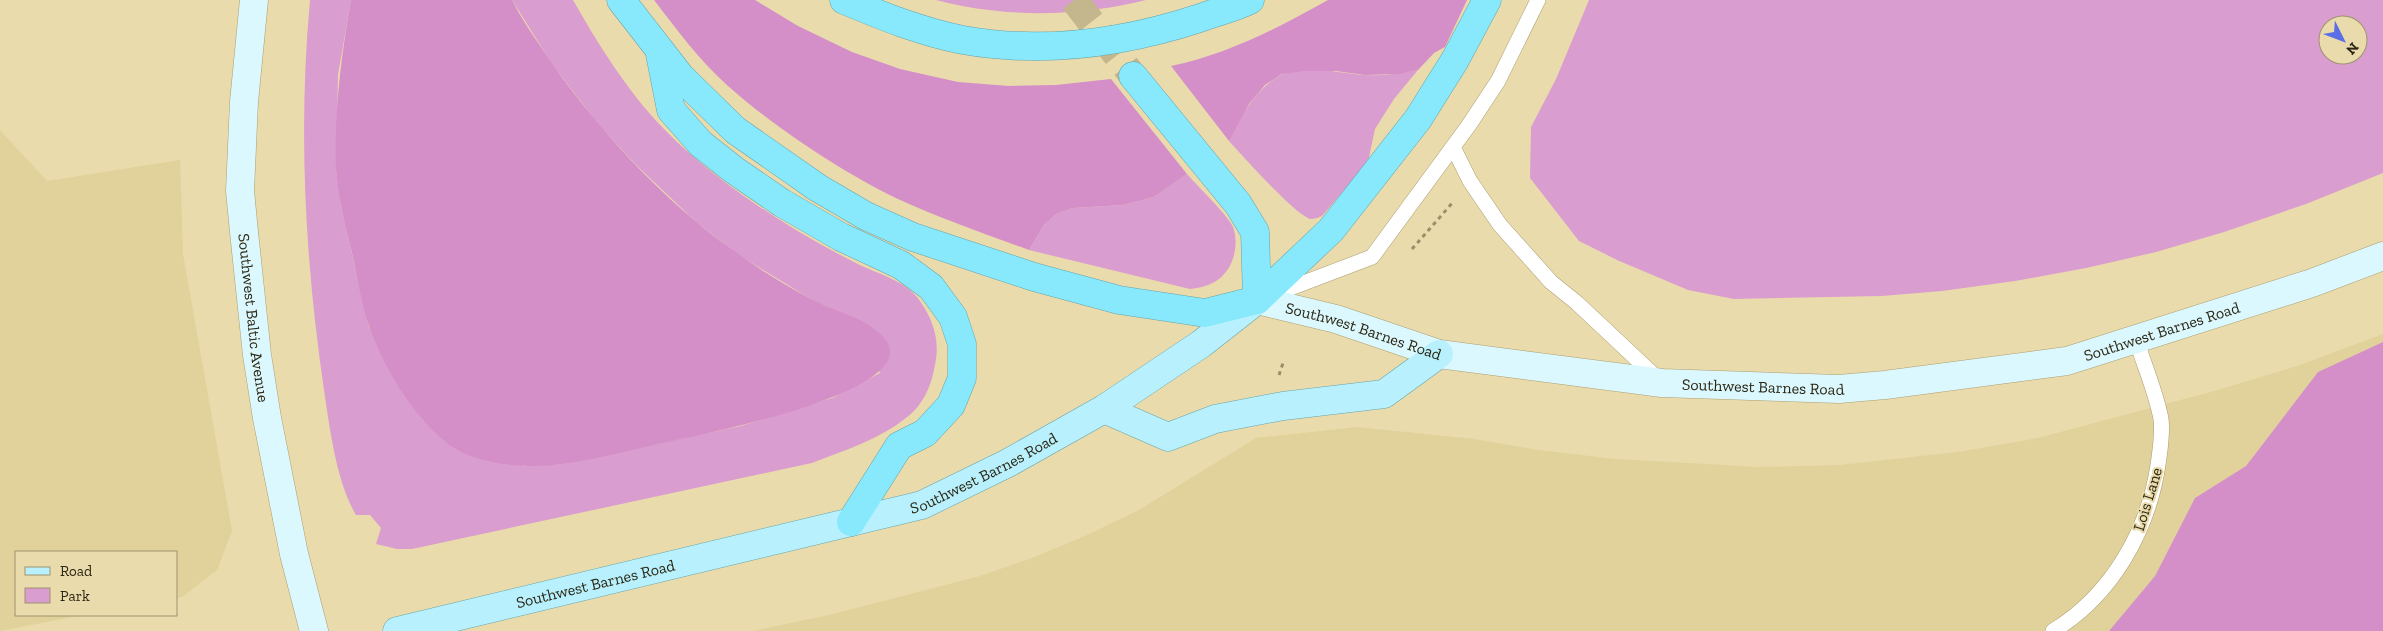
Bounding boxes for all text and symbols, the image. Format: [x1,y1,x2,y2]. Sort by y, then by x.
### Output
north arrow [2318,15,2368,65]
text: N [2342,39,2362,58]
street label: Southwest Baltic Avenue [234,232,273,403]
street label: Southwest Barnes Road [1284,298,1444,364]
street label: Southwest Barnes Road [2081,298,2242,365]
street label: Southwest Barnes Road [1681,375,1845,399]
street label: Southwest Barnes Road [908,428,1061,518]
street label: Lois Lane [2129,465,2166,533]
legend [15,551,178,616]
street label: Southwest Barnes Road [514,556,677,612]
text: Road [60,562,93,580]
text: Park [60,587,90,605]

